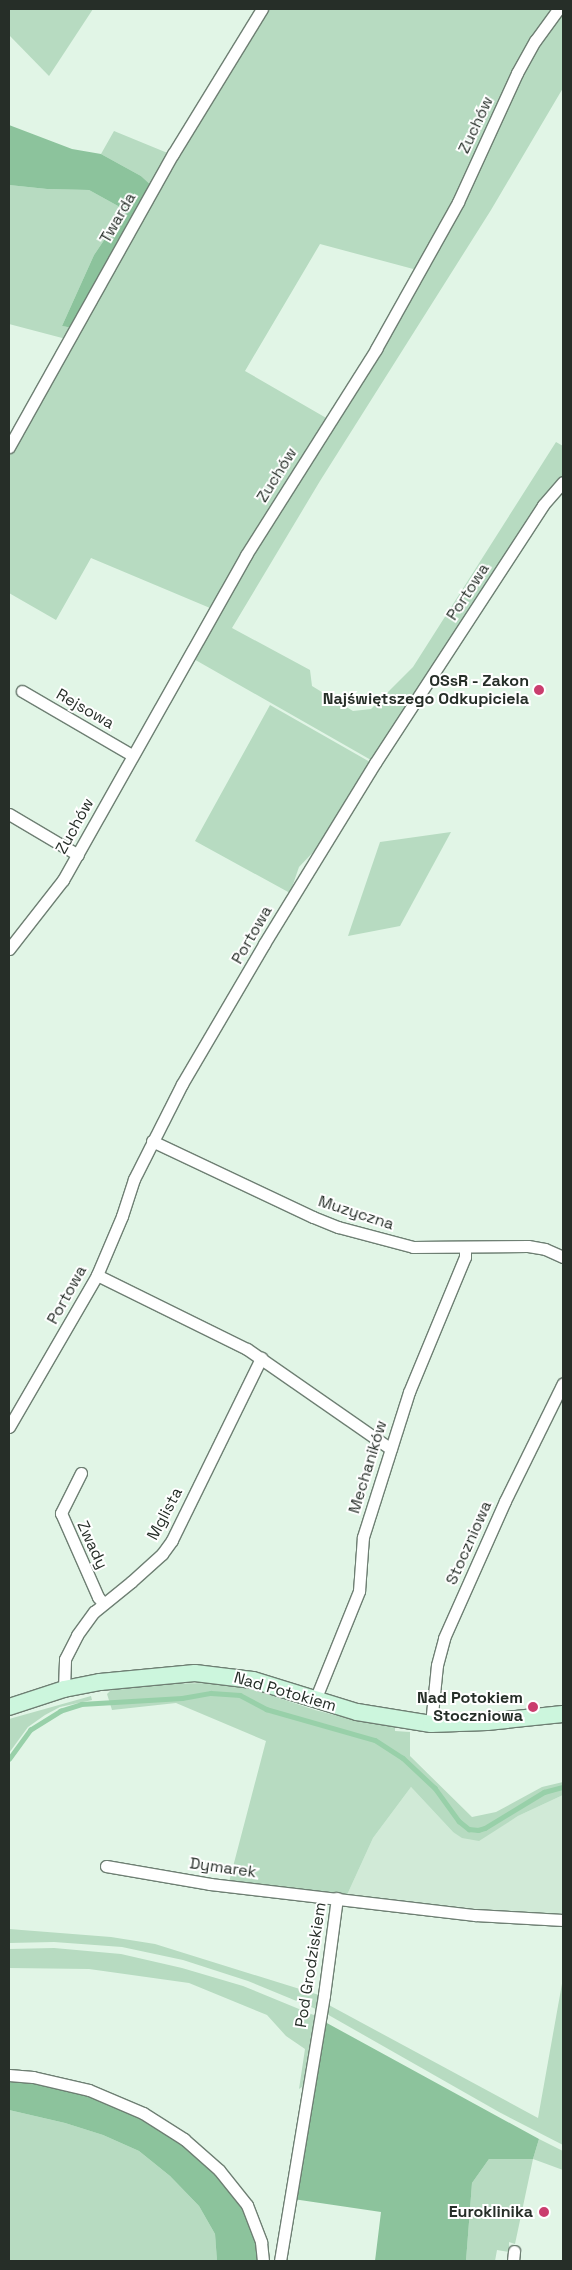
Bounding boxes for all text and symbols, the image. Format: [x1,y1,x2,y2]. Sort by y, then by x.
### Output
street label: Zuchów [454,93,498,157]
street label: Twarda [96,189,140,247]
street label: Zuchów [253,444,301,506]
street label: Portowa [443,560,493,624]
place label: OSsR - Zakon Najświętszego Odkupiciela [323,671,529,709]
marker: OSsR - Zakon Najświętszego Odkupiciela [533,684,545,696]
street label: Rejsowa [53,685,117,733]
street label: Zuchów [52,795,98,857]
street label: Portowa [228,903,276,967]
street label: Muzyczna [316,1192,396,1234]
street label: Portowa [43,1262,91,1328]
street label: Mechaników [345,1418,391,1516]
street label: Mglista [143,1484,187,1544]
street label: Stoczniowa [442,1498,496,1588]
street label: Zwady [73,1518,111,1572]
street label: Nad Potokiem [232,1668,338,1716]
place label: Nad Potokiem Stoczniowa [417,1688,523,1726]
marker: Nad Potokiem Stoczniowa [527,1701,539,1713]
street label: Dymarek [188,1854,258,1882]
street label: Pod Grodziskiem [292,1901,330,2029]
place label: Euroklinika [449,2202,533,2222]
marker: Euroklinika [537,2205,551,2219]

